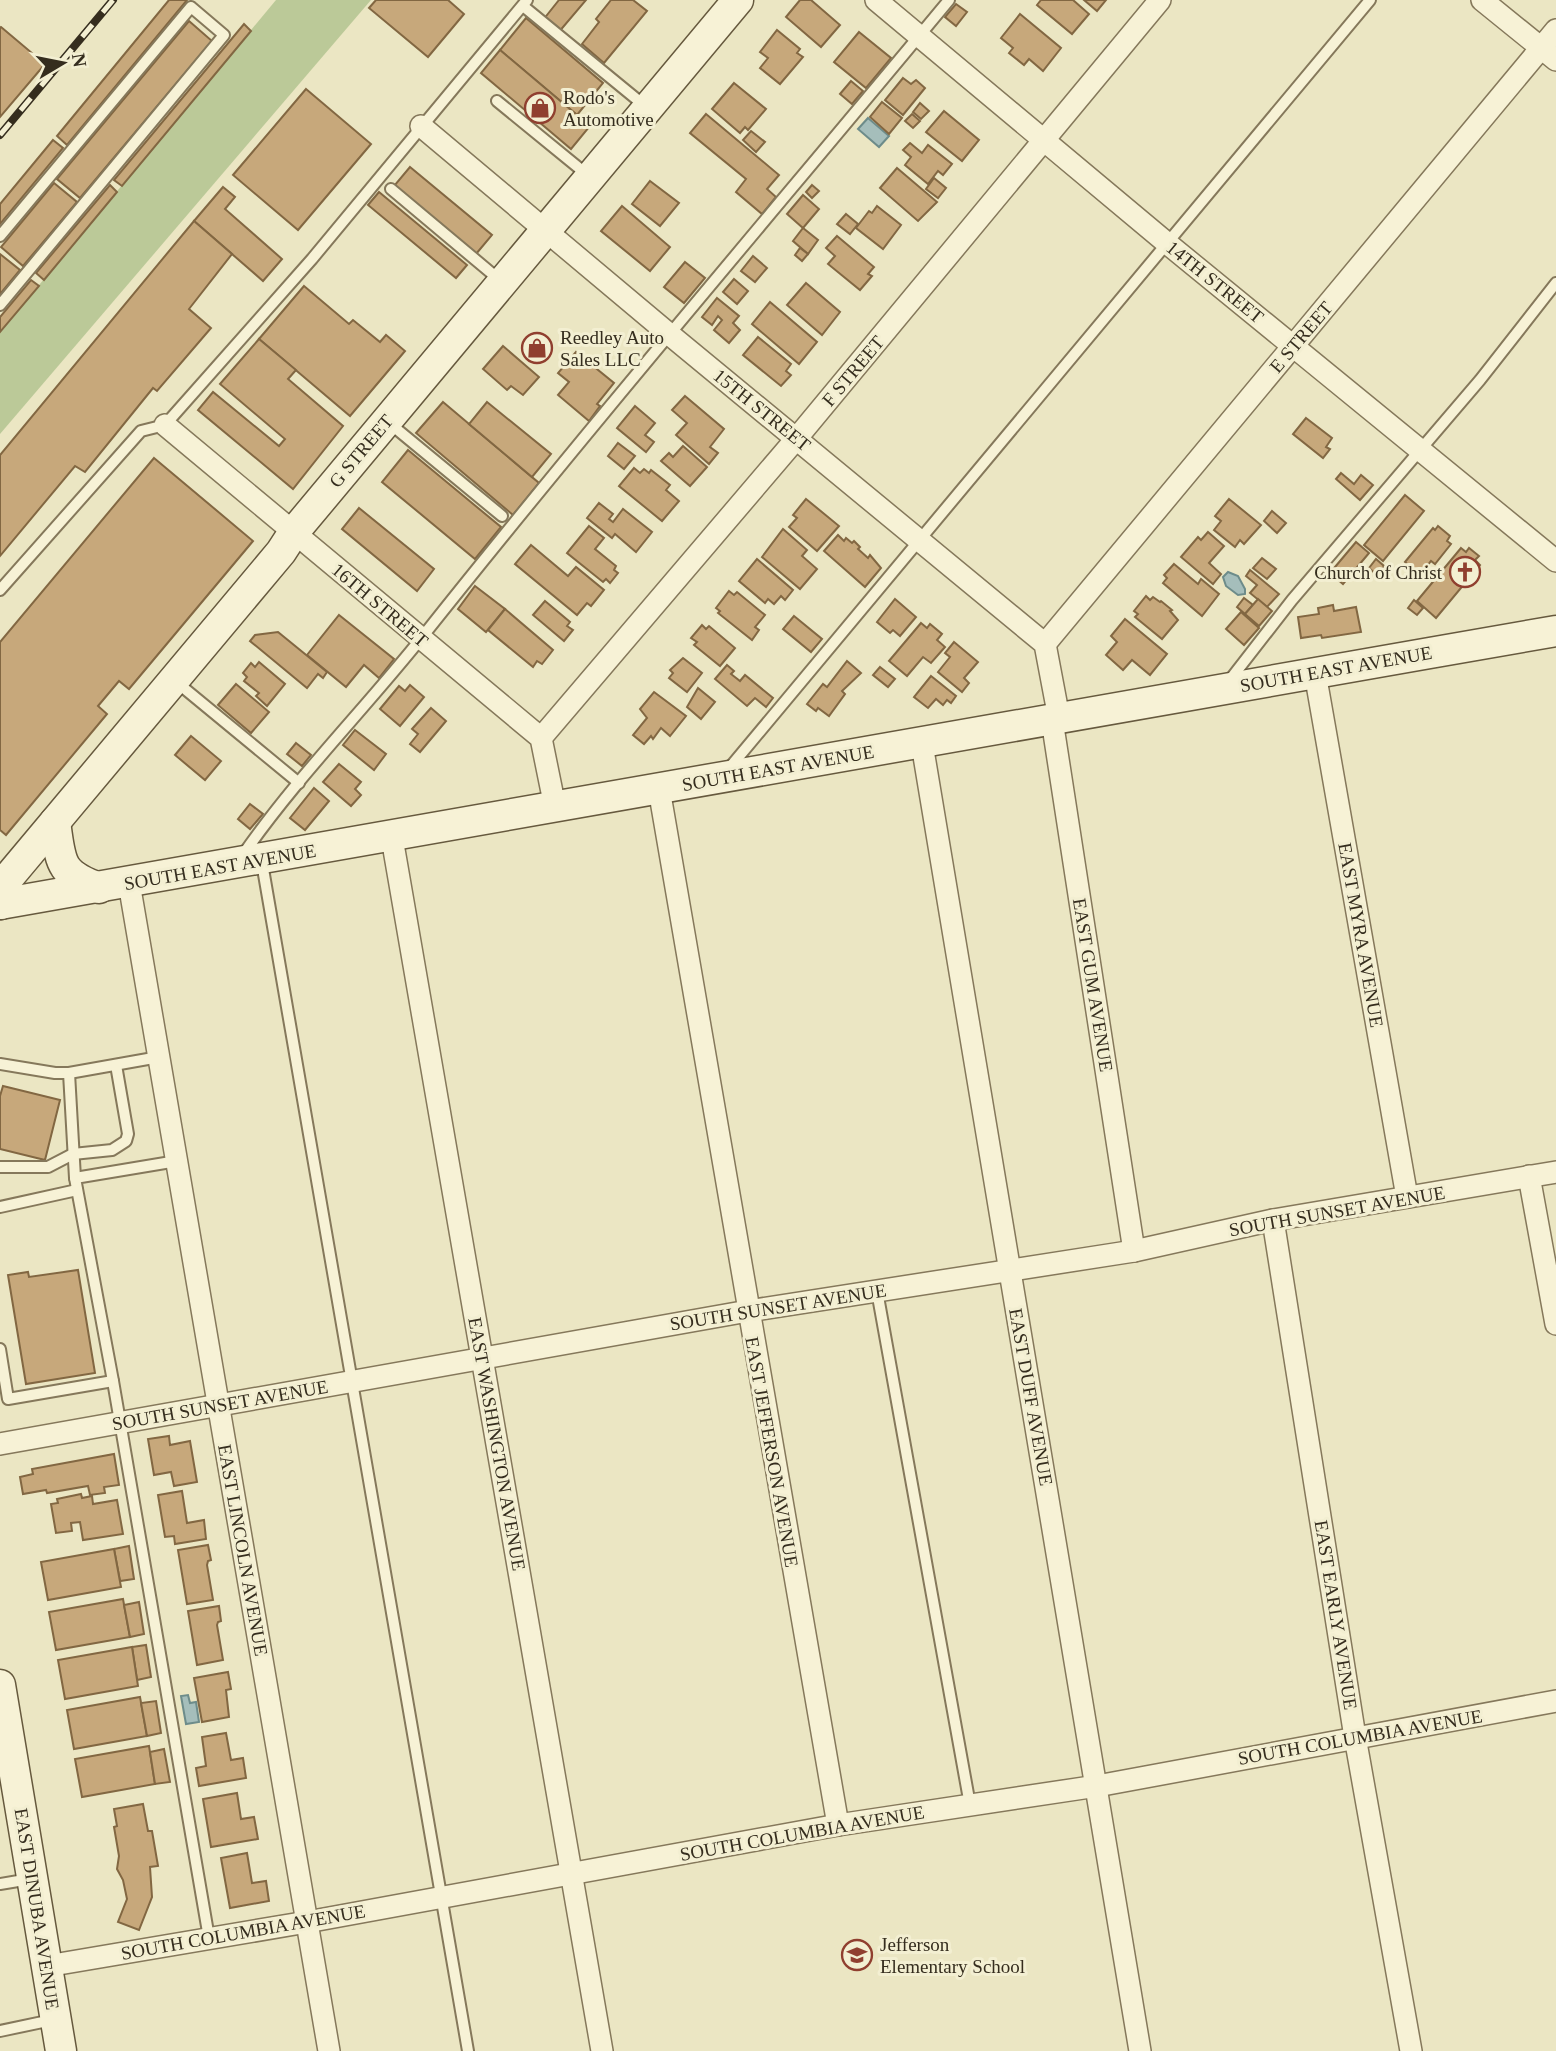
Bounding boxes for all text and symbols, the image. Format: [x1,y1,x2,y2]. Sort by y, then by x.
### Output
north arrow [28,28,98,98]
text: N [68,52,91,69]
place label: Rodo's Automotive [563,87,654,130]
shop icon: Rodo's Automotive [523,91,557,125]
street label: 14TH STREET [1162,236,1268,328]
street label: E STREET [1265,297,1337,377]
place label: Reedley Auto Sales LLC [560,327,664,370]
shop icon: Reedley Auto Sales LLC [520,331,554,365]
street label: F STREET [818,331,889,410]
street label: 15TH STREET [709,364,815,456]
street label: G STREET [325,410,398,492]
church icon: Church of Christ [1448,555,1482,589]
street label: 16TH STREET [328,559,433,651]
place label: Church of Christ [1314,562,1443,583]
street label: SOUTH EAST AVENUE [1238,642,1434,696]
street label: SOUTH EAST AVENUE [680,741,876,795]
street label: SOUTH EAST AVENUE [122,840,318,894]
street label: EAST MYRA AVENUE [1334,841,1388,1029]
street label: EAST GUM AVENUE [1069,897,1117,1073]
street label: SOUTH SUNSET AVENUE [1227,1182,1447,1240]
street label: SOUTH SUNSET AVENUE [668,1280,888,1334]
street label: EAST DUFF AVENUE [1005,1307,1057,1487]
street label: EAST WASHINGTON AVENUE [464,1316,530,1572]
street label: EAST JEFFERSON AVENUE [741,1335,803,1569]
street label: SOUTH SUNSET AVENUE [110,1376,330,1434]
street label: EAST LINCOLN AVENUE [214,1442,272,1658]
street label: EAST EARLY AVENUE [1311,1519,1361,1711]
street label: SOUTH COLUMBIA AVENUE [1236,1705,1484,1769]
street label: SOUTH COLUMBIA AVENUE [678,1801,926,1865]
street label: EAST DINUBA AVENUE [11,1807,63,2011]
street label: SOUTH COLUMBIA AVENUE [119,1900,367,1964]
place label: Jefferson Elementary School [880,1934,1025,1977]
school or university icon: Jefferson Elementary School [840,1938,874,1972]

